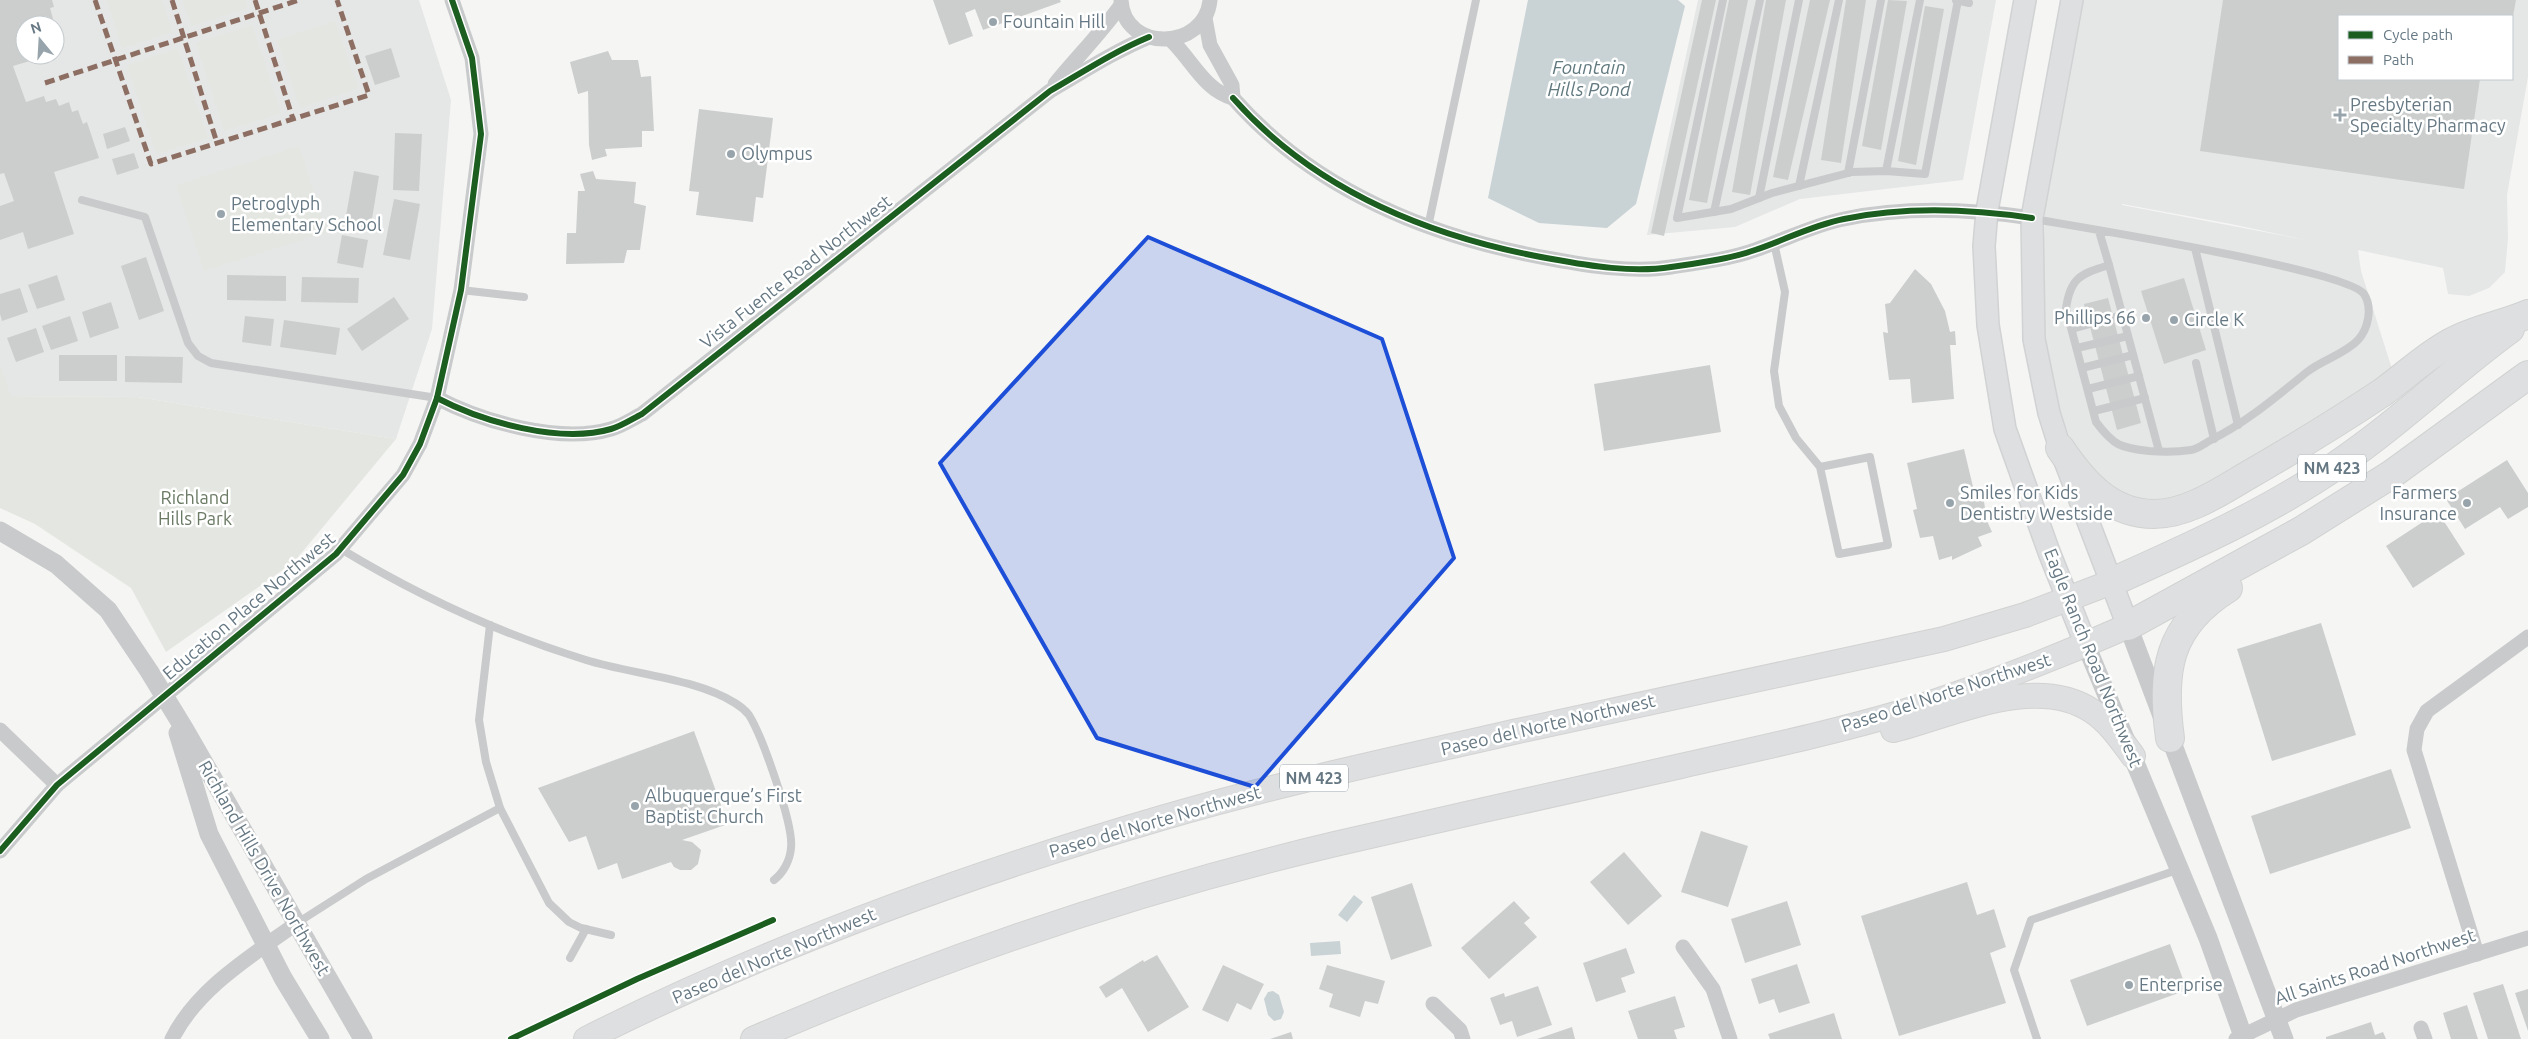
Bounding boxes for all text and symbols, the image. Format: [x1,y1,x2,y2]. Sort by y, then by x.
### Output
place label: Fountain Hill [1003,11,1105,31]
north arrow [15,15,65,65]
legend [2338,15,2513,80]
marker: Fountain Hill [987,16,999,28]
text: N [29,18,43,37]
text: Cycle path [2383,26,2453,43]
text: Path [2383,51,2414,68]
water label: Fountain Hills Pond [1547,56,1632,100]
place label: Presbyterian Specialty Pharmacy [2350,94,2506,135]
marker: Presbyterian Specialty Pharmacy [2334,109,2346,121]
place label: Olympus [741,143,813,163]
marker: Olympus [725,148,737,160]
street label: Vista Fuente Road Northwest [696,190,895,352]
place label: Petroglyph Elementary School [231,193,382,234]
marker: Petroglyph Elementary School [215,208,227,220]
place label: Phillips 66 [2054,307,2136,327]
place label: Circle K [2184,309,2244,329]
marker: Phillips 66 [2140,312,2152,324]
marker: Circle K [2168,314,2180,326]
road number: NM 423 [2298,454,2366,482]
place label: Smiles for Kids Dentistry Westside [1960,482,2113,523]
place label: Farmers Insurance [2379,482,2457,523]
park label: Richland Hills Park [158,487,232,528]
marker: Smiles for Kids Dentistry Westside [1944,497,1956,509]
marker: Farmers Insurance [2461,497,2473,509]
street label: Education Place Northwest [158,527,338,683]
street label: Eagle Ranch Road Northwest [2041,545,2147,770]
street label: Paseo del Norte Northwest [1838,649,2053,735]
street label: Paseo del Norte Northwest [1439,690,1657,758]
street label: Richland Hills Drive Northwest [195,757,335,978]
road number: NM 423 [1280,764,1348,791]
street label: Paseo del Norte Northwest [1047,781,1263,861]
place label: Albuquerque’s First Baptist Church [645,785,802,826]
marker: Albuquerque’s First Baptist Church [629,800,641,812]
street label: Paseo del Norte Northwest [669,903,878,1007]
street label: All Saints Road Northwest [2272,924,2477,1008]
place label: Enterprise [2139,974,2223,994]
marker: Enterprise [2123,979,2135,991]

